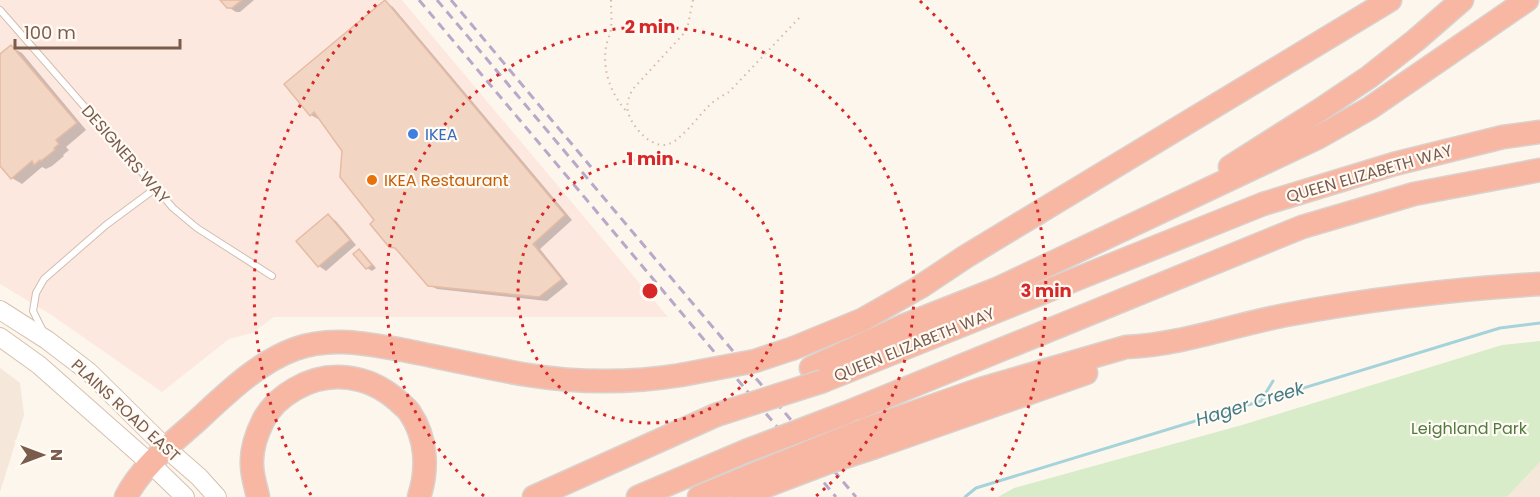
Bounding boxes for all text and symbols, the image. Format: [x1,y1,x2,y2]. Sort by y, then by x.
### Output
scale bar [15,12,180,50]
text: 2 min [625,14,675,39]
text: 100 m [24,20,76,45]
street label: DESIGNERS WAY [76,100,175,209]
place label: IKEA [425,123,458,146]
marker: IKEA [406,127,420,141]
street label: QUEEN ELIZABETH WAY [1283,139,1455,208]
text: 1 min [626,146,674,171]
place label: IKEA Restaurant [384,169,509,192]
marker: IKEA Restaurant [365,173,379,187]
text: 3 min [1020,278,1072,303]
centre of rings [640,281,660,301]
street label: QUEEN ELIZABETH WAY [830,301,999,387]
street label: PLAINS ROAD EAST [66,354,186,467]
water label: Hager Creek [1193,375,1308,432]
park label: Leighland Park [1411,417,1528,440]
north arrow [12,425,72,485]
text: N [45,449,68,461]

